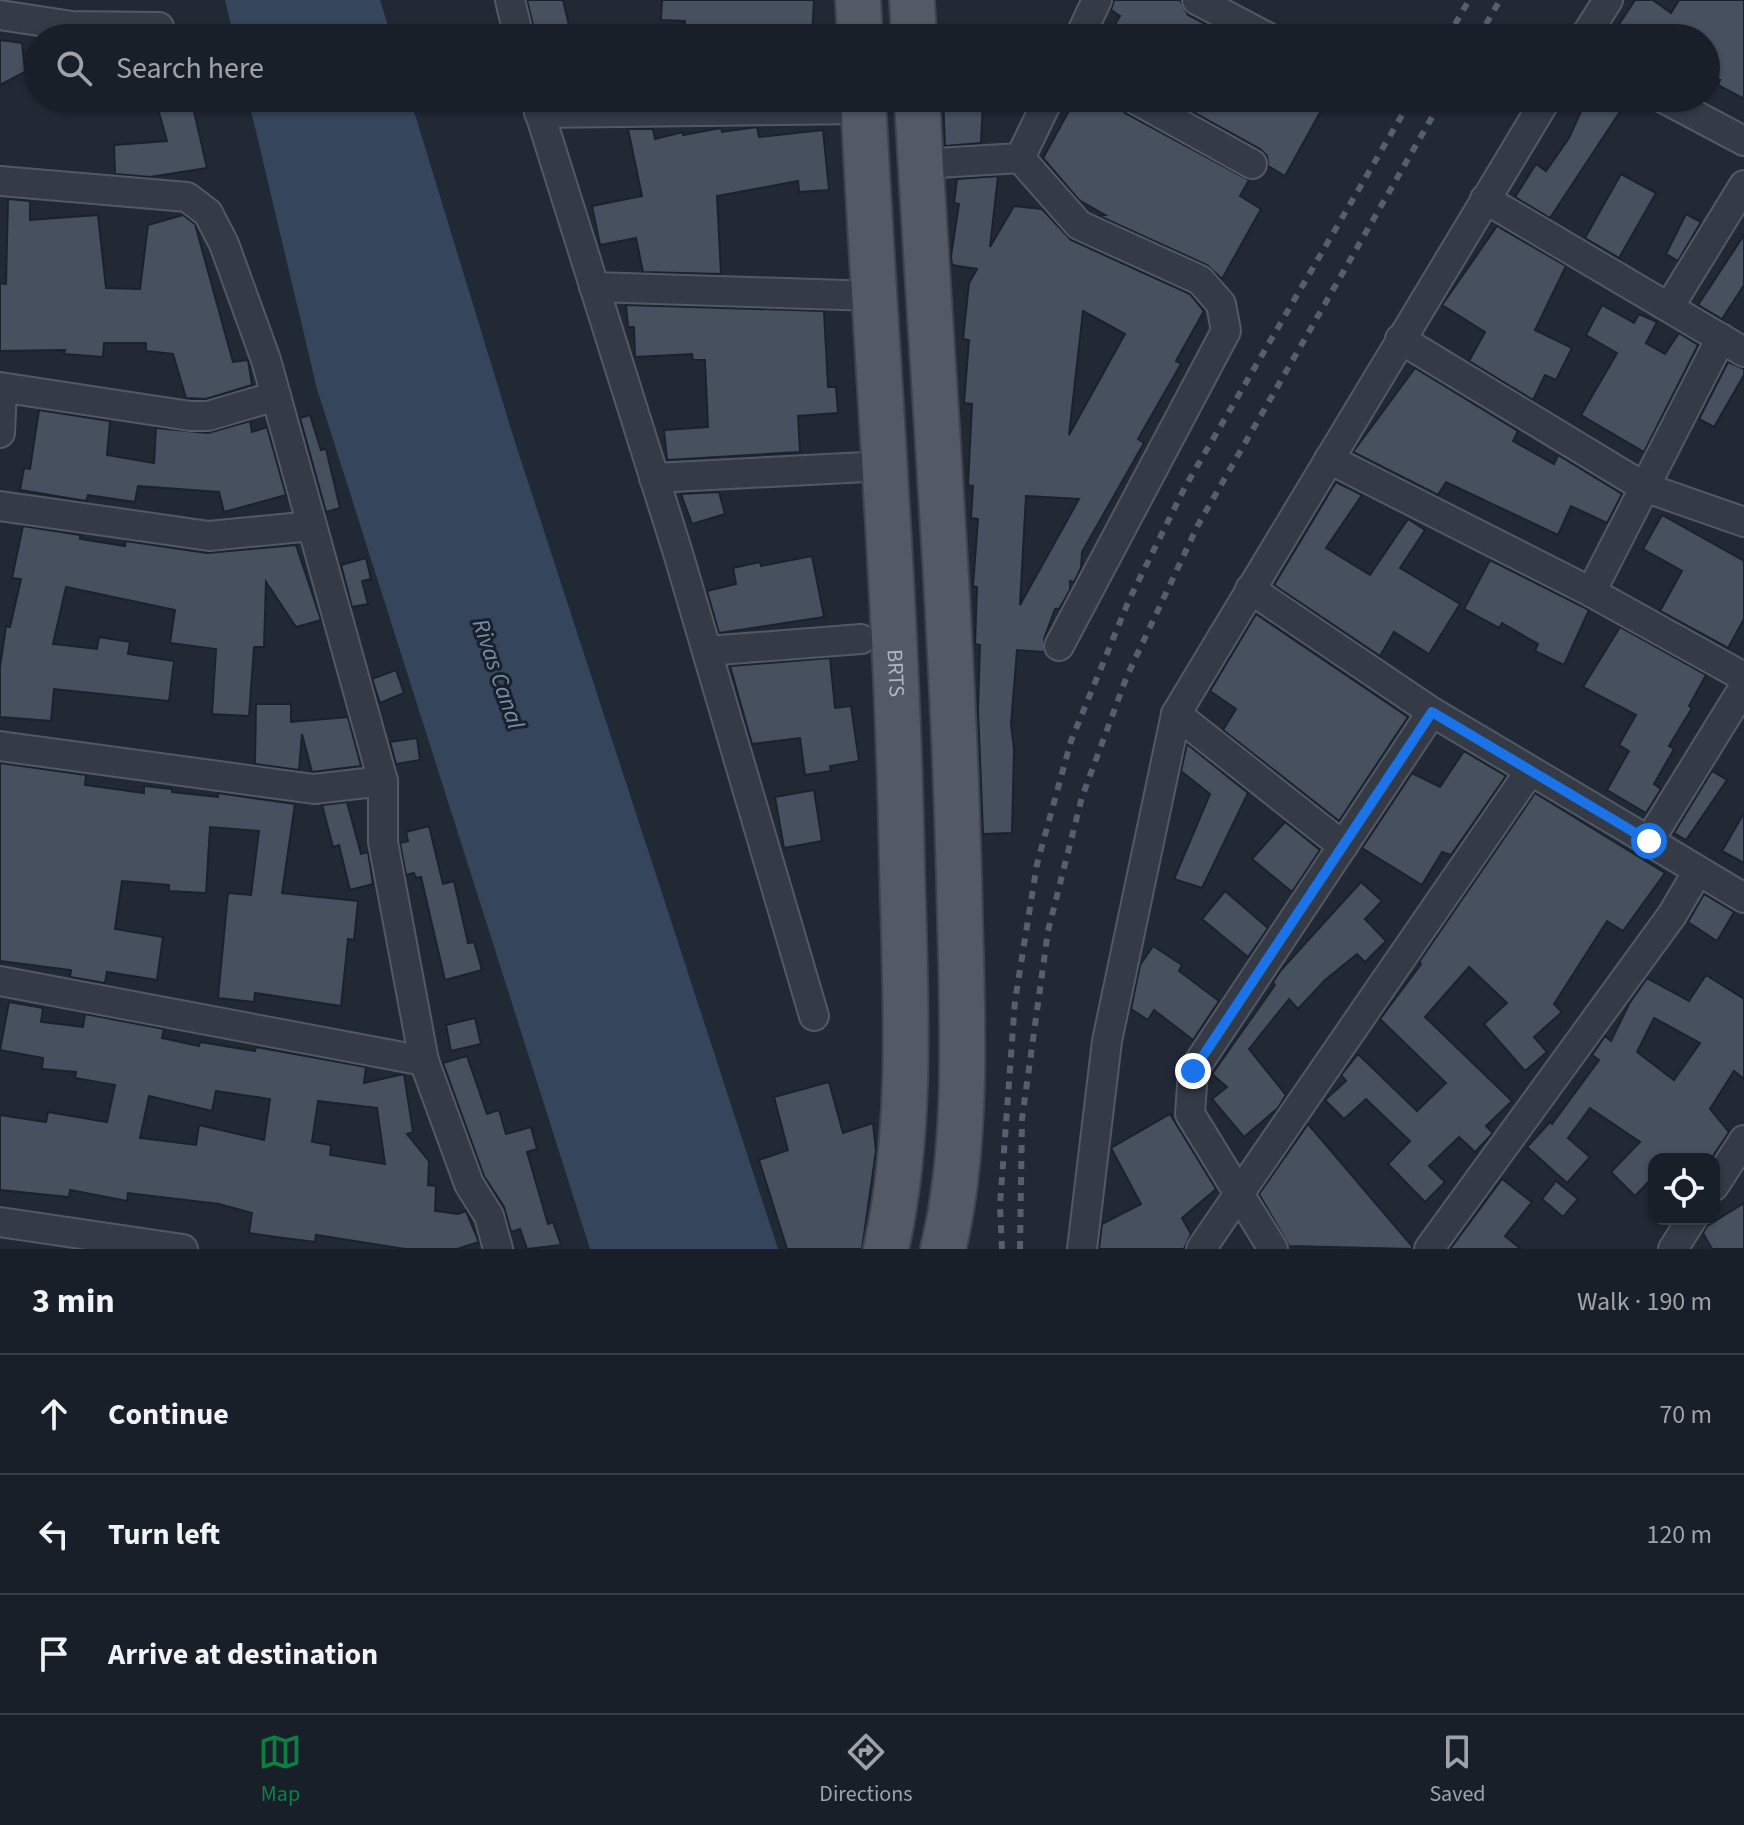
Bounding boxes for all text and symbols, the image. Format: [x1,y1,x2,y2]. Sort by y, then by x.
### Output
search box [24,24,1720,112]
icon: search [52,46,96,90]
text: Search here [116,47,264,90]
water label: Rivas Canal [463,614,533,734]
street label: BRTS [879,648,913,698]
route start [1631,823,1667,859]
route end [1175,1053,1211,1089]
map controls [1648,1153,1720,1225]
button: locate [1648,1153,1720,1225]
text: 3 min [32,1277,115,1326]
text: Walk · 190 m [1577,1283,1712,1320]
icon: ahead [32,1392,76,1436]
text: Continue [108,1393,229,1436]
text: 70 m [1659,1396,1712,1433]
icon: left [32,1512,76,1556]
text: Turn left [108,1513,220,1556]
text: 120 m [1646,1516,1712,1553]
icon: arrive [32,1632,76,1676]
text: Arrive at destination [108,1633,378,1676]
tab: Map [258,1730,302,1810]
tab: Directions [819,1730,912,1810]
tab: Saved [1429,1730,1486,1810]

